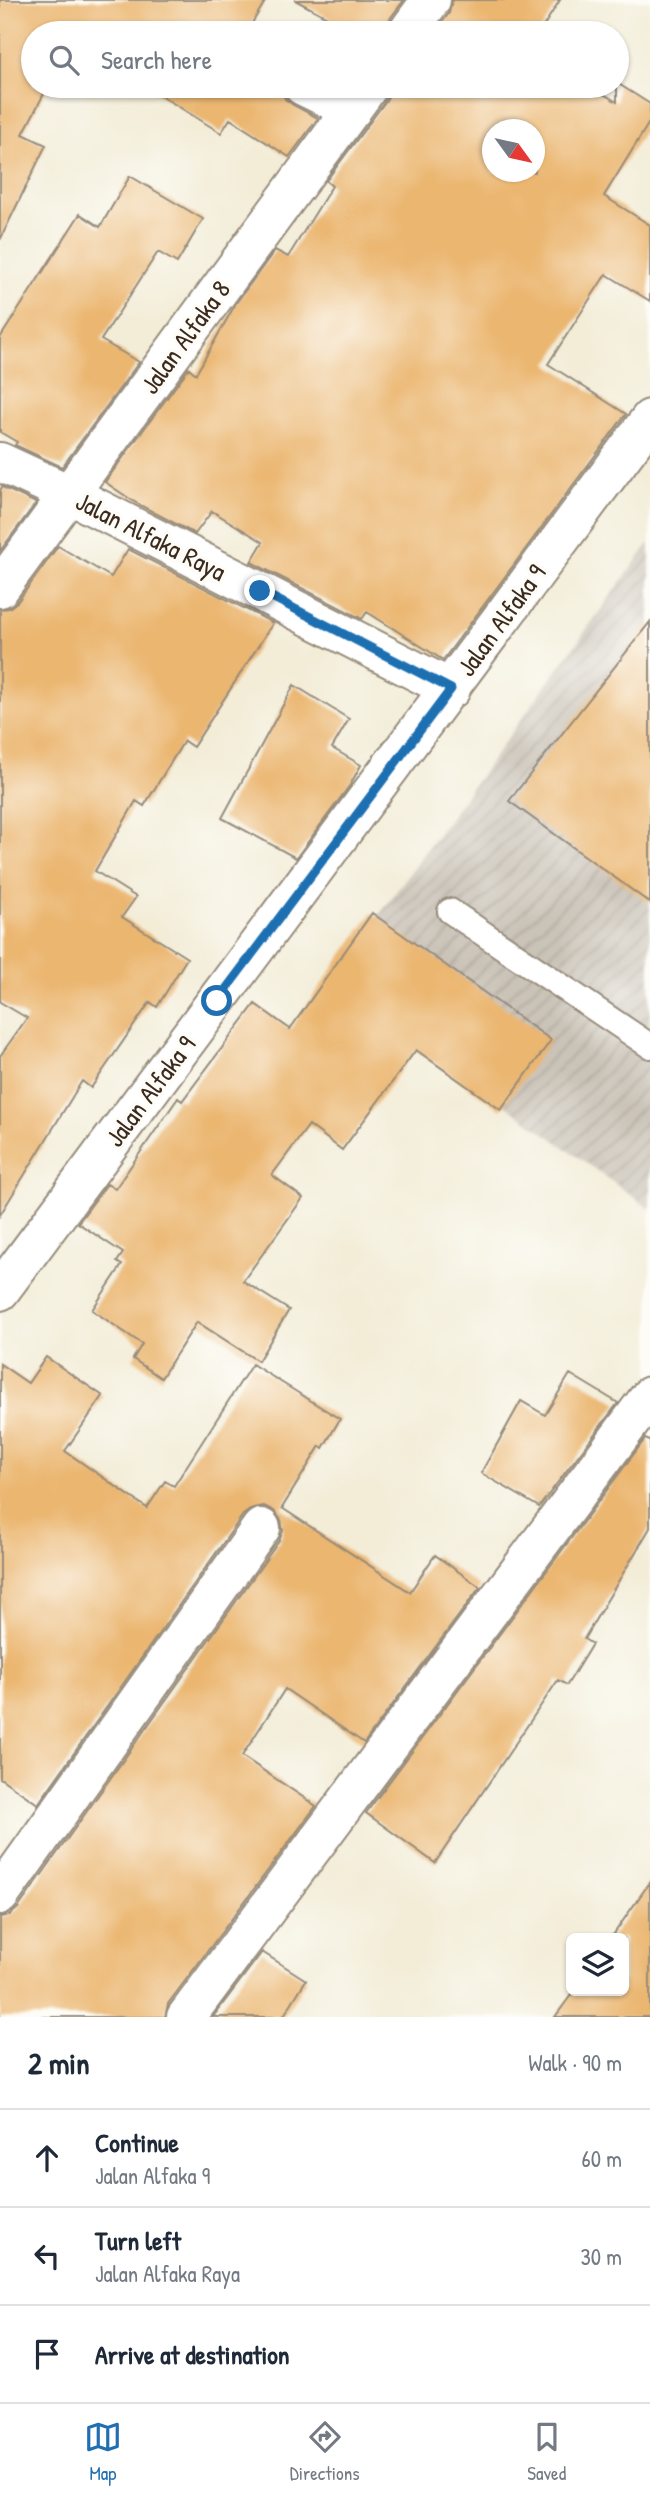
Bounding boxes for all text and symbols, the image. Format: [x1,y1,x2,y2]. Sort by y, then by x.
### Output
search box [21,21,629,98]
icon: search [45,41,83,79]
text: Search here [101,42,212,77]
north arrow [482,119,545,182]
street label: Jalan Alfaka 8 [132,273,238,401]
street label: Jalan Alfaka Raya [70,483,232,589]
street label: Jalan Alfaka 9 [449,557,553,683]
route end [244,575,275,606]
route start [201,985,232,1016]
street label: Jalan Alfaka 9 [97,1028,203,1154]
map controls [566,1933,629,1996]
button: layers [566,1933,629,1996]
text: 2 min [28,2043,90,2083]
text: Walk · 90 m [528,2047,622,2078]
text: Continue [95,2125,179,2160]
icon: ahead [28,2139,66,2177]
text: 60 m [582,2143,622,2174]
text: Jalan Alfaka 9 [95,2160,210,2191]
text: Turn left [95,2223,181,2258]
icon: left [28,2237,66,2275]
text: 30 m [580,2241,622,2272]
text: Jalan Alfaka Raya [95,2258,240,2289]
icon: arrive [28,2335,66,2373]
text: Arrive at destination [95,2337,290,2372]
tab: Map [84,2418,122,2486]
tab: Directions [290,2418,360,2486]
tab: Saved [527,2418,566,2486]

